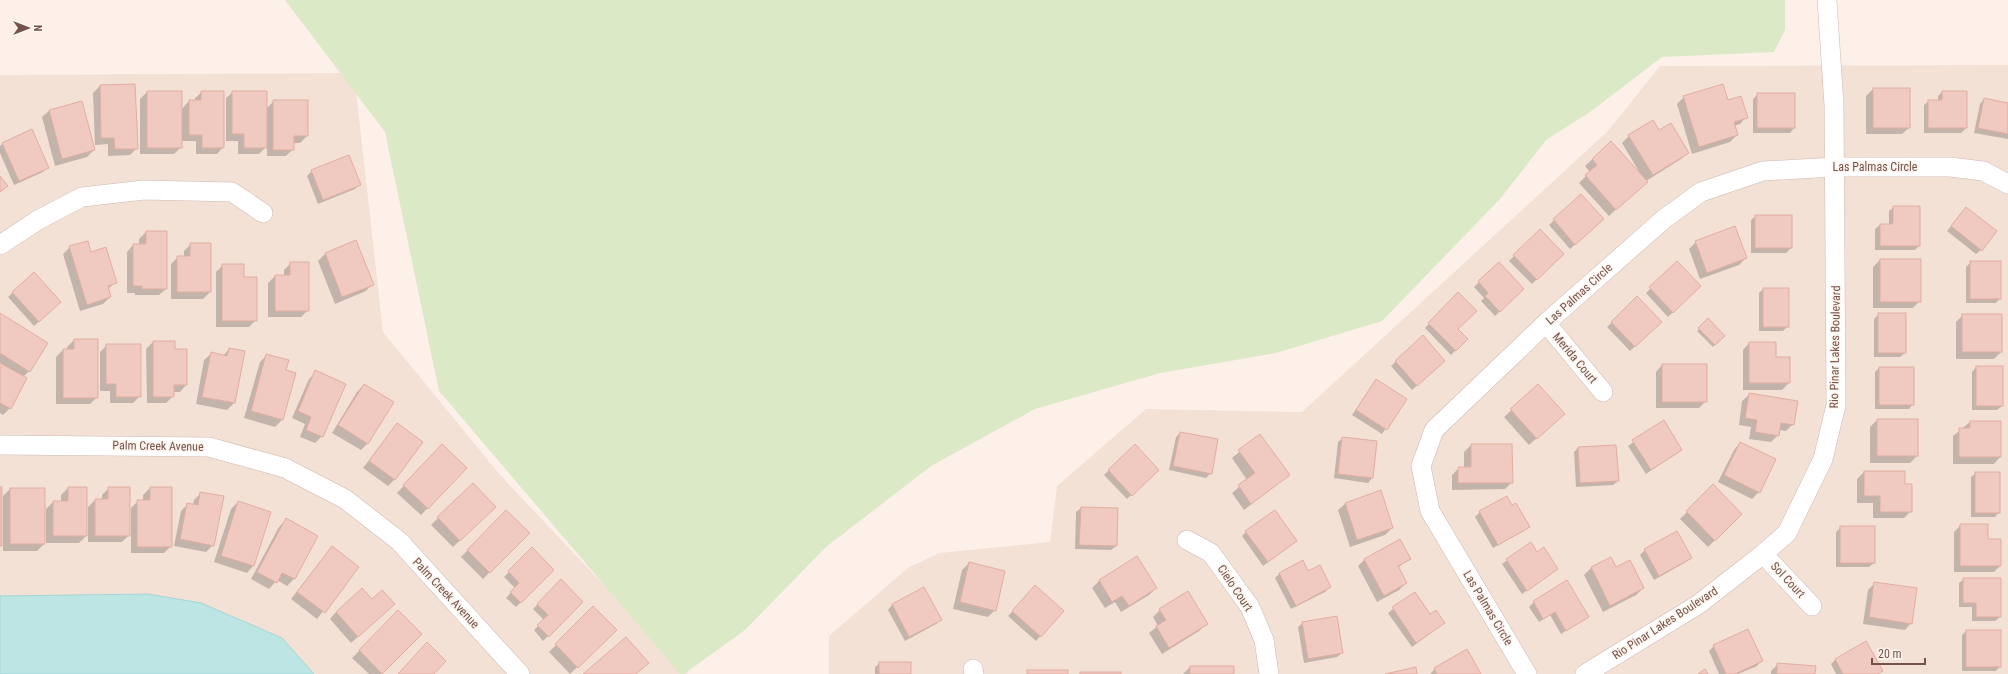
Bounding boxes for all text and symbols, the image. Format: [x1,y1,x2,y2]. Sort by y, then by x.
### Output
north arrow [8,8,48,48]
text: N [31,25,44,32]
street label: Las Palmas Circle [1833,160,1918,174]
street label: Las Palmas Circle [1543,260,1615,328]
street label: Rio Pinar Lakes Boulevard [1827,285,1843,409]
street label: Merida Court [1550,330,1600,386]
street label: Palm Creek Avenue [112,438,204,454]
street label: Palm Creek Avenue [410,555,482,631]
street label: Sol Court [1768,559,1808,601]
street label: Cielo Court [1214,562,1256,614]
street label: Las Palmas Circle [1460,568,1516,648]
street label: Rio Pinar Lakes Boulevard [1610,584,1720,662]
scale bar [1872,640,1925,666]
text: 20 m [1878,647,1902,661]

